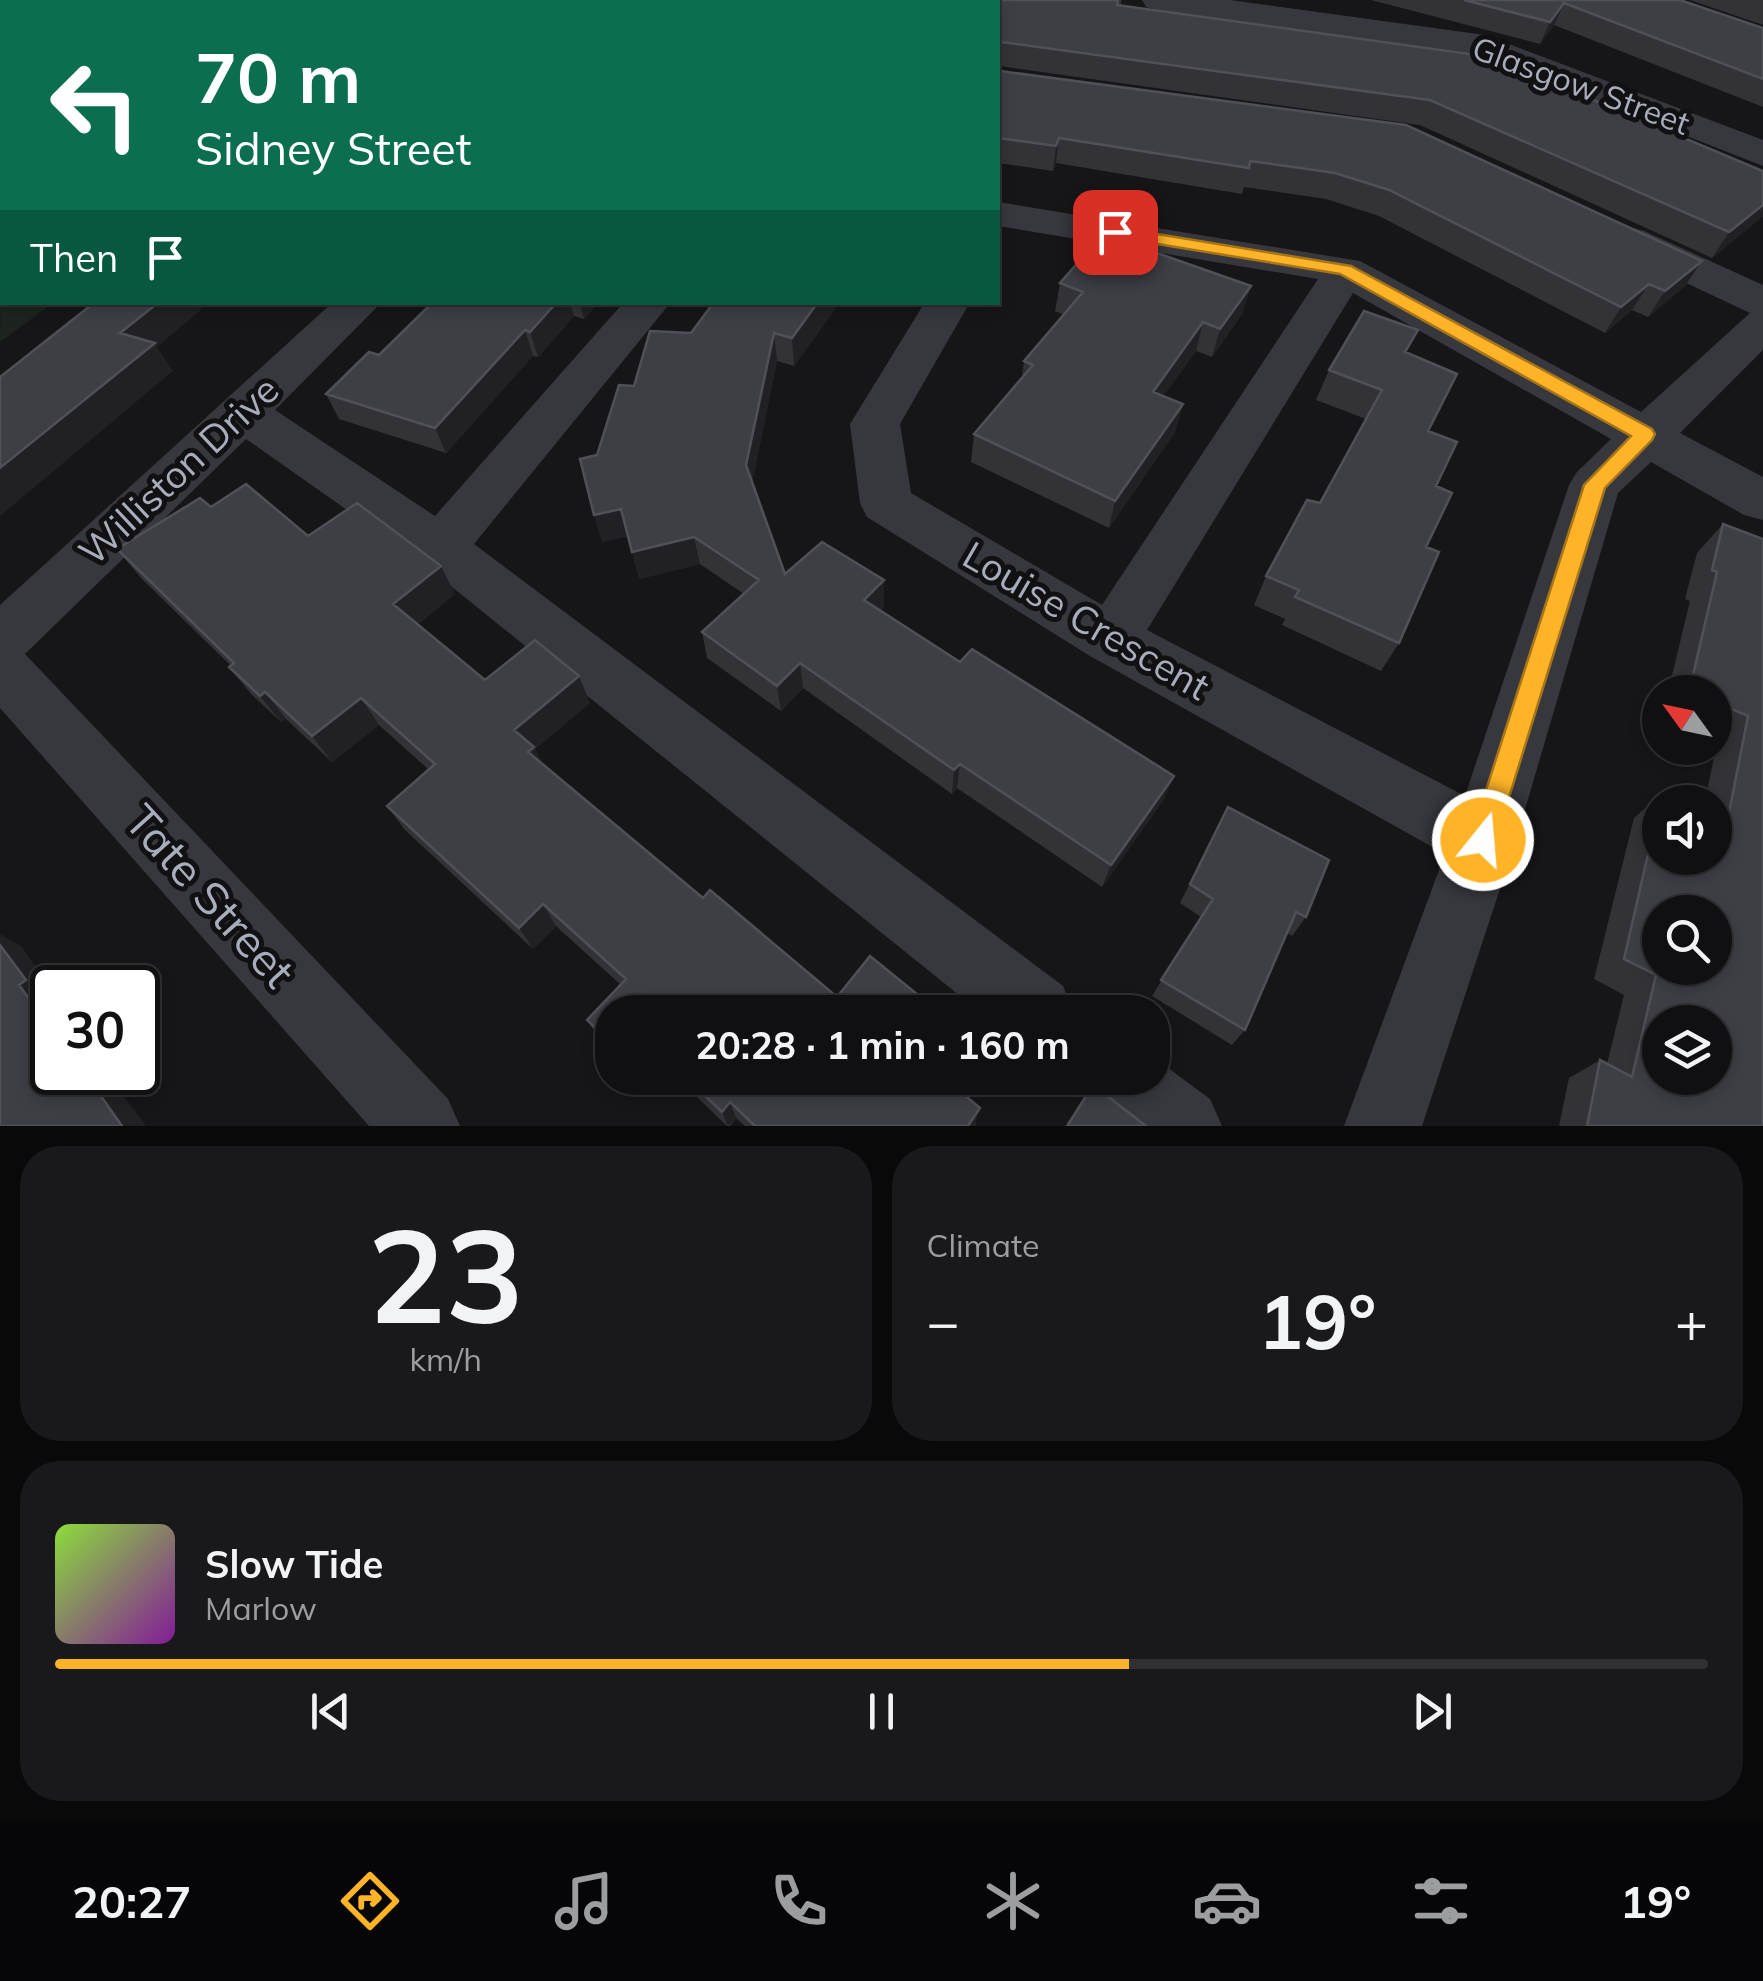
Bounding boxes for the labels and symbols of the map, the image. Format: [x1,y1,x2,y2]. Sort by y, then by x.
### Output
street label: Glasgow Street [1467,27,1695,143]
pin [1073,190,1158,275]
street label: Williston Drive [68,365,288,575]
street label: Louise Crescent [955,530,1218,710]
north arrow [1642,675,1732,765]
position arrow [1431,788,1535,892]
street label: Tate Street [114,792,307,998]
speed limit sign: 30 [30,965,160,1095]

